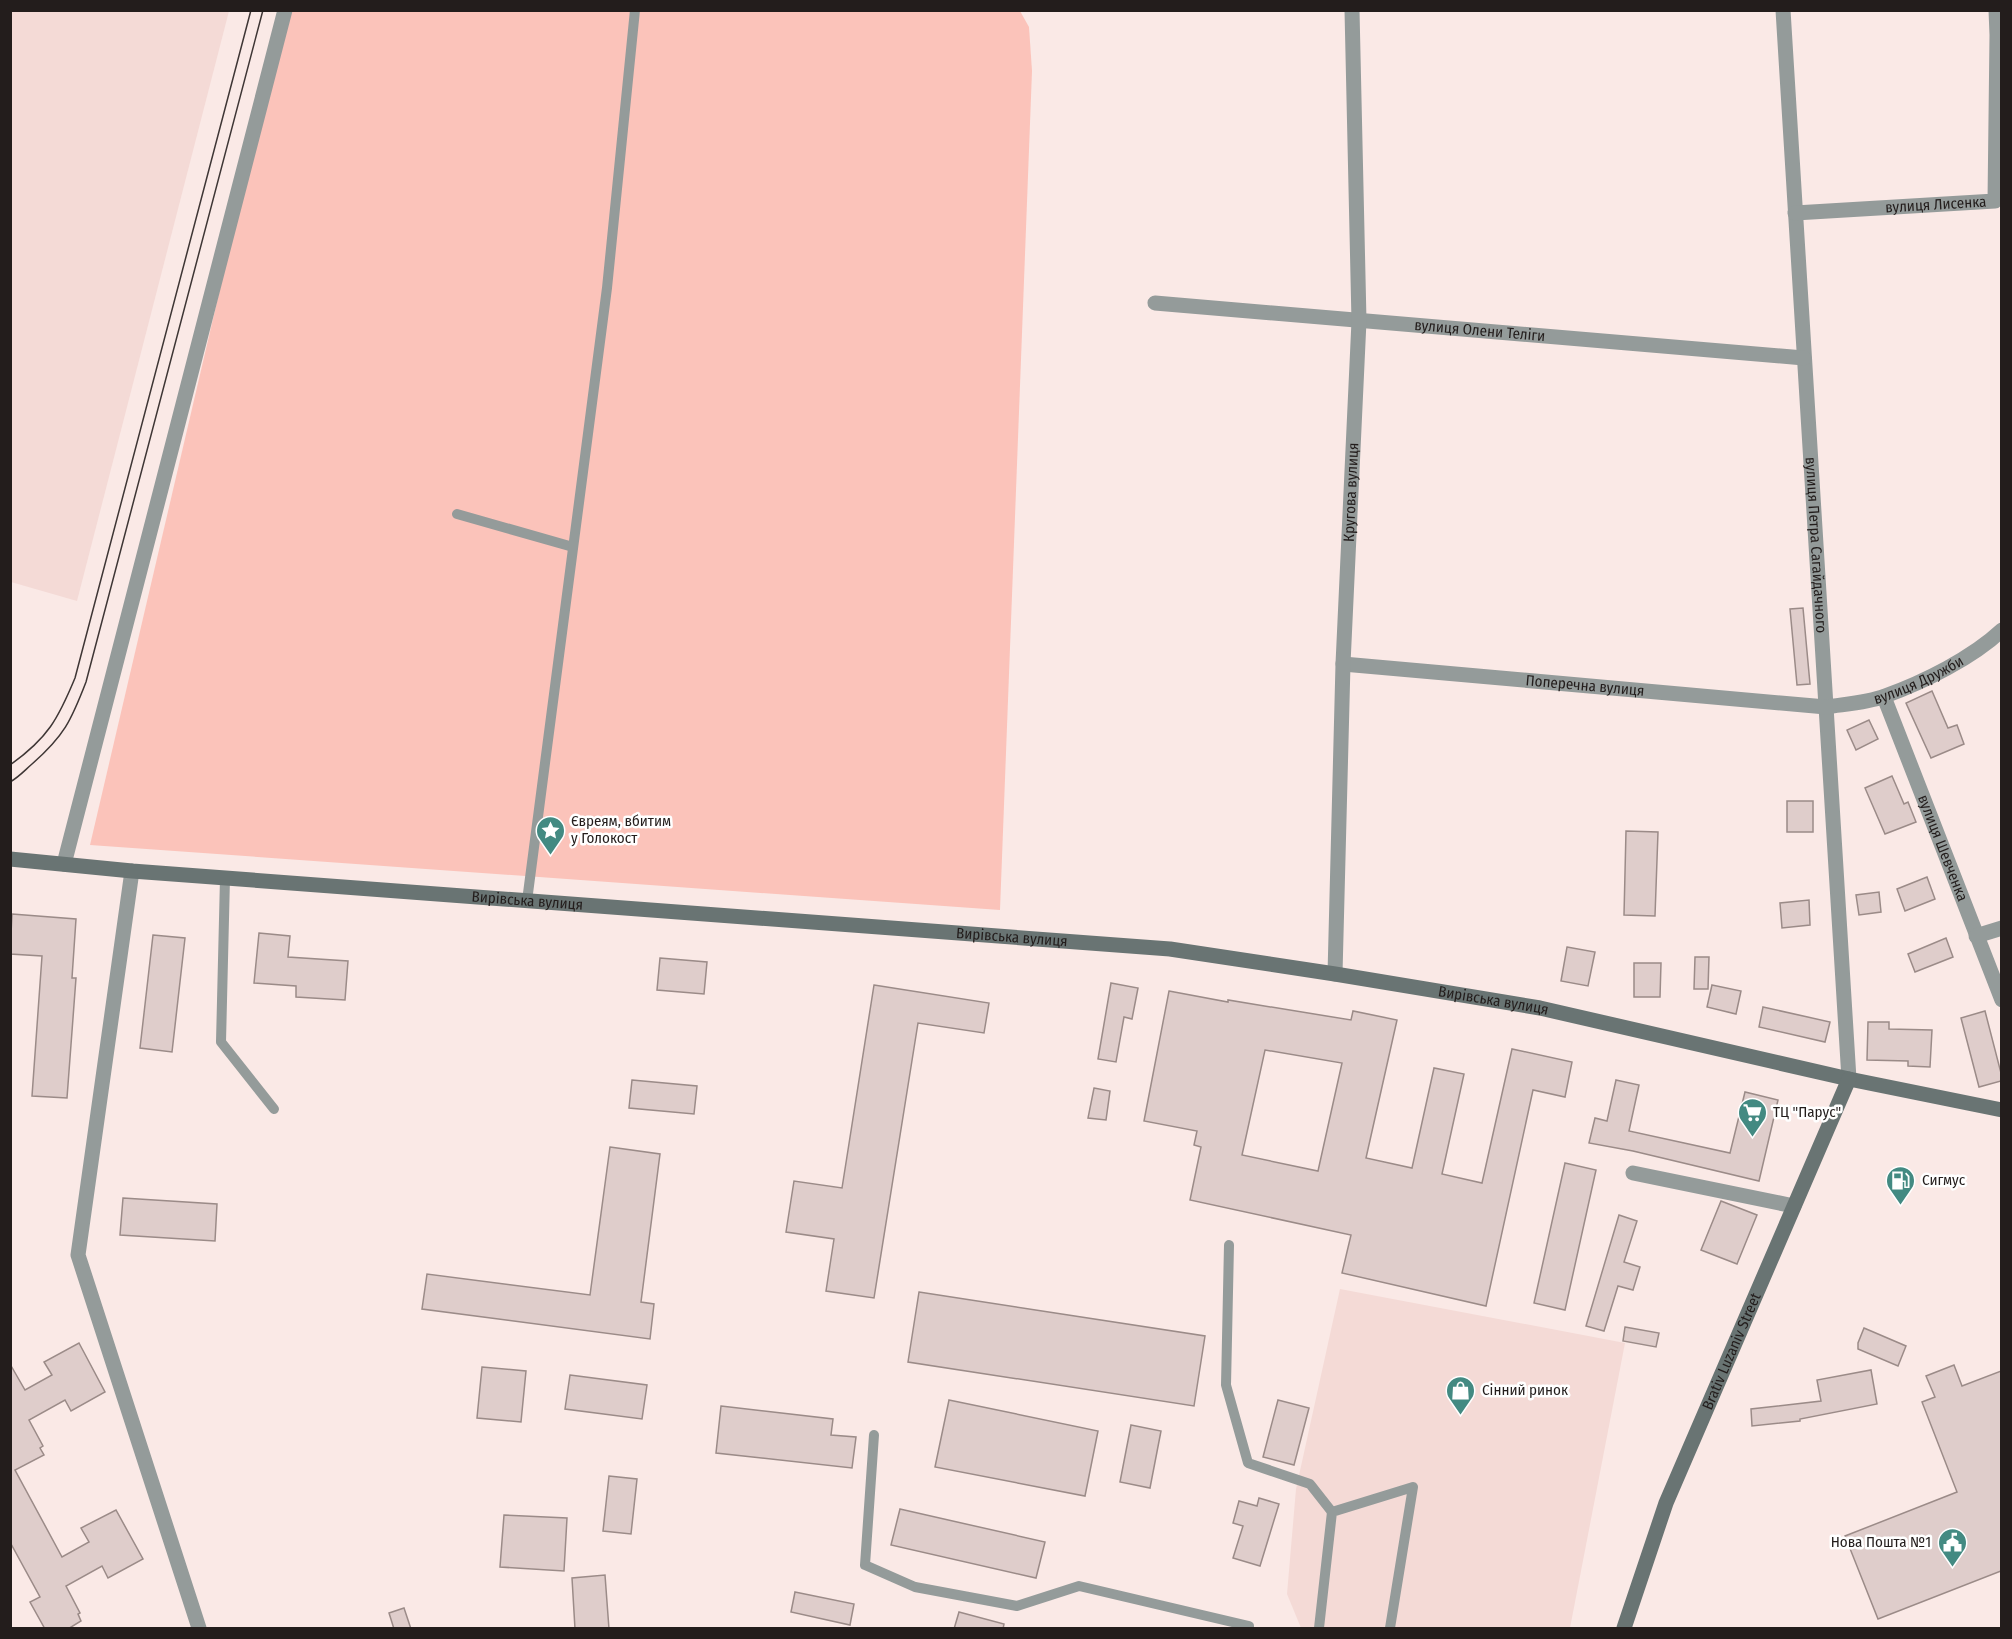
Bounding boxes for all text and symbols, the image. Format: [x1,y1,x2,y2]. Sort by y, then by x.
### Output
street label: вулиця Лисенка [1885,193,1987,217]
street label: вулиця Олени Теліги [1414,316,1546,345]
street label: Кругова вулиця [1340,442,1362,542]
street label: вулиця Петра Сагайдачного [1802,456,1830,634]
street label: вулиця Дружби [1872,652,1967,708]
street label: Поперечна вулиця [1525,671,1645,700]
street label: вулиця Шевченка [1914,792,1972,904]
place label: Євреям, вбитим у Голокост [571,812,671,847]
place icon: Євреям, вбитим у Голокост [534,814,566,856]
street label: Вирівська вулиця [471,888,584,914]
street label: Вирівська вулиця [956,924,1068,950]
street label: Вирівська вулиця [1437,982,1550,1019]
supermarket icon: ТЦ "Парус" [1736,1096,1768,1138]
place label: ТЦ "Парус" [1773,1103,1841,1121]
fuel station icon: Сигмус [1885,1164,1917,1206]
place label: Сигмус [1922,1171,1966,1189]
street label: Brativ Luzaniv Street [1698,1290,1765,1413]
shop icon: Сінний ринок [1445,1374,1477,1416]
place label: Сінний ринок [1482,1381,1568,1399]
public building icon: Нова Пошта №1 [1936,1526,1968,1568]
place label: Нова Пошта №1 [1831,1533,1931,1551]

